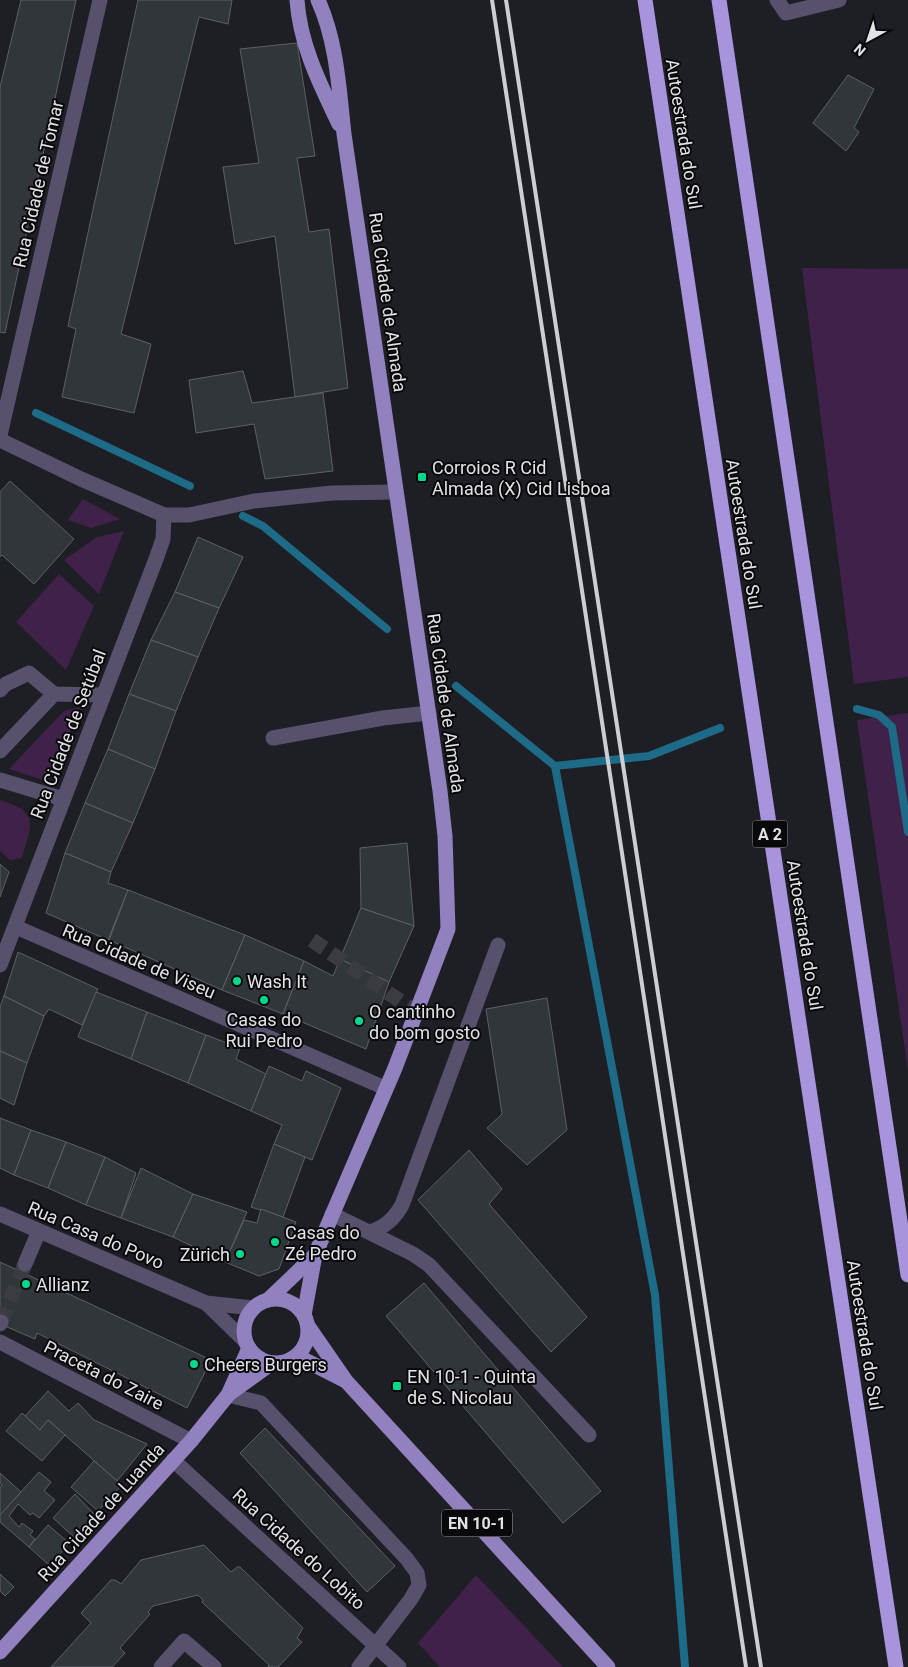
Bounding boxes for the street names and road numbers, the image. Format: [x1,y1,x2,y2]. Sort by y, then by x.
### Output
street label: Autoestrada do Sul [662,57,706,211]
street label: Rua Cidade de Tomar [9,98,67,270]
street label: Rua Cidade de Almada [365,211,411,393]
street label: Autoestrada do Sul [722,457,766,611]
street label: Rua Cidade de Almada [423,612,469,794]
street label: Rua Cidade de Setúbal [26,646,110,822]
road number: A 2 [752,821,788,848]
street label: Autoestrada do Sul [783,858,827,1012]
street label: Rua Cidade de Viseu [59,919,219,1003]
street label: Rua Casa do Povo [25,1197,167,1273]
street label: Autoestrada do Sul [843,1258,887,1412]
street label: Praceta do Zaire [41,1336,167,1414]
street label: Rua Cidade de Luanda [33,1439,169,1585]
street label: Rua Cidade do Lobito [229,1484,369,1614]
road number: EN 10-1 [442,1510,512,1536]

